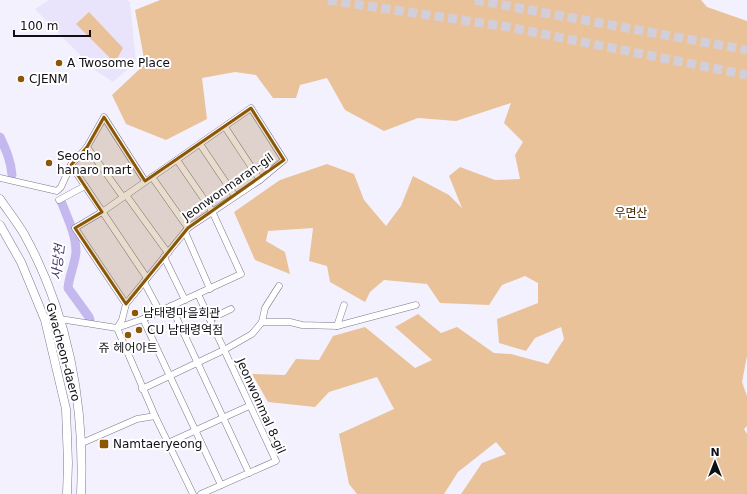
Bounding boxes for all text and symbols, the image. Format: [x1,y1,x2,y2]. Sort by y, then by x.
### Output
scale bar [14,12,90,38]
text: 100 m [20,19,58,33]
place label: A Twosome Place [67,56,170,70]
marker: A Twosome Place [54,58,64,68]
place label: CJENM [29,72,68,86]
marker: CJENM [16,74,26,84]
place label: Seocho hanaro mart [57,149,132,177]
street label: Jeonwonmaran-gil [179,150,276,224]
marker: Seocho hanaro mart [44,158,54,168]
park label: 우면산 [614,206,648,220]
water label: 사당천 [49,242,67,281]
street label: Gwacheon-daero [43,301,83,403]
place label: 남태령마을회관 [143,306,220,320]
marker: 남태령마을회관 [130,308,140,318]
place label: CU 남태령역점 [147,323,223,337]
marker: CU 남태령역점 [134,325,144,335]
marker: 쥬 헤어아트 [123,330,133,340]
place label: 쥬 헤어아트 [98,341,158,355]
street label: Jeonwonmal 8-gil [233,355,288,456]
place label: Namtaeryeong [113,437,202,451]
marker: Namtaeryeong [98,438,110,450]
north arrow [695,442,735,482]
text: N [710,446,720,459]

